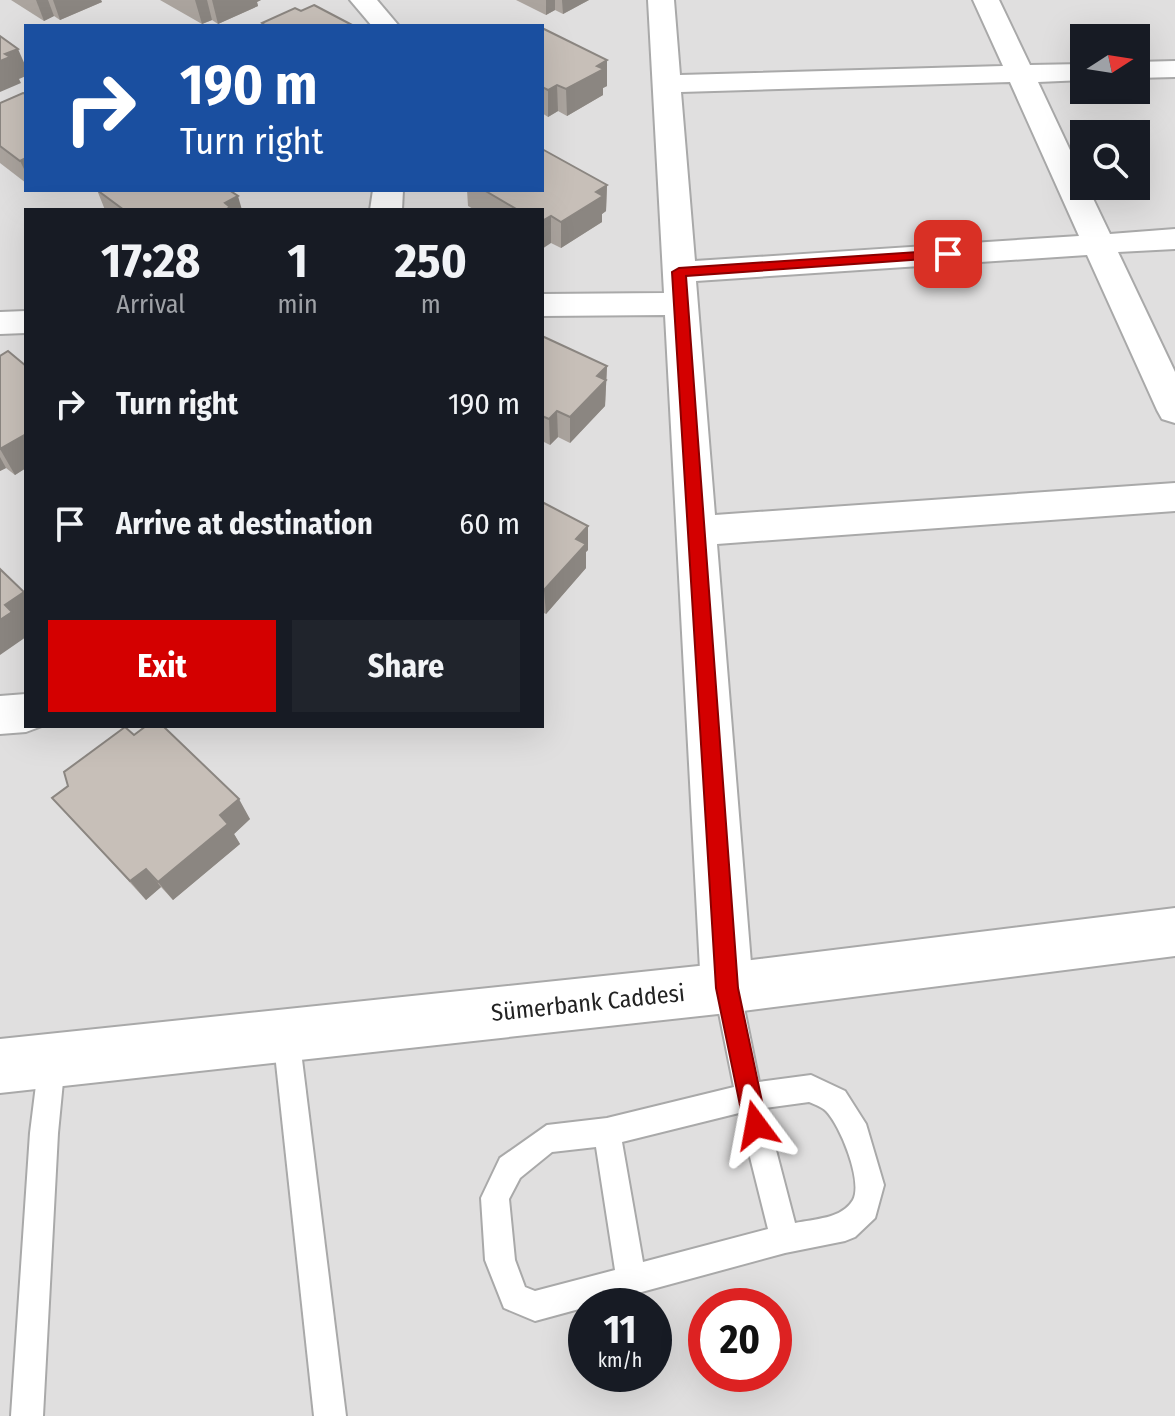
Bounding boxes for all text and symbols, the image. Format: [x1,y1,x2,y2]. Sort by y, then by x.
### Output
north arrow [1070,24,1150,104]
map controls [1070,24,1150,200]
text: 190 m [180,52,318,119]
icon: right [48,56,152,160]
text: Turn right [180,120,323,164]
button: search [1070,120,1150,200]
pin [914,220,982,288]
text: 17:28 [101,232,200,290]
text: 1 [287,232,308,290]
text: 250 [395,232,467,290]
icon: arrive [926,232,970,276]
text: Arrival [116,289,185,320]
text: min [278,289,318,320]
text: m [421,289,441,320]
icon: right [48,382,92,426]
text: Turn right [116,386,238,422]
text: 190 m [448,386,520,422]
icon: arrive [48,502,92,546]
text: Arrive at destination [116,506,373,542]
text: 60 m [459,506,520,542]
button: Exit [48,620,276,712]
button: Share [292,620,520,712]
street label: Sümerbank Caddesi [490,979,686,1027]
position arrow [714,1083,798,1167]
speed limit sign: 20 [688,1288,792,1392]
text: 11 [603,1306,637,1354]
text: km/h [598,1348,642,1372]

